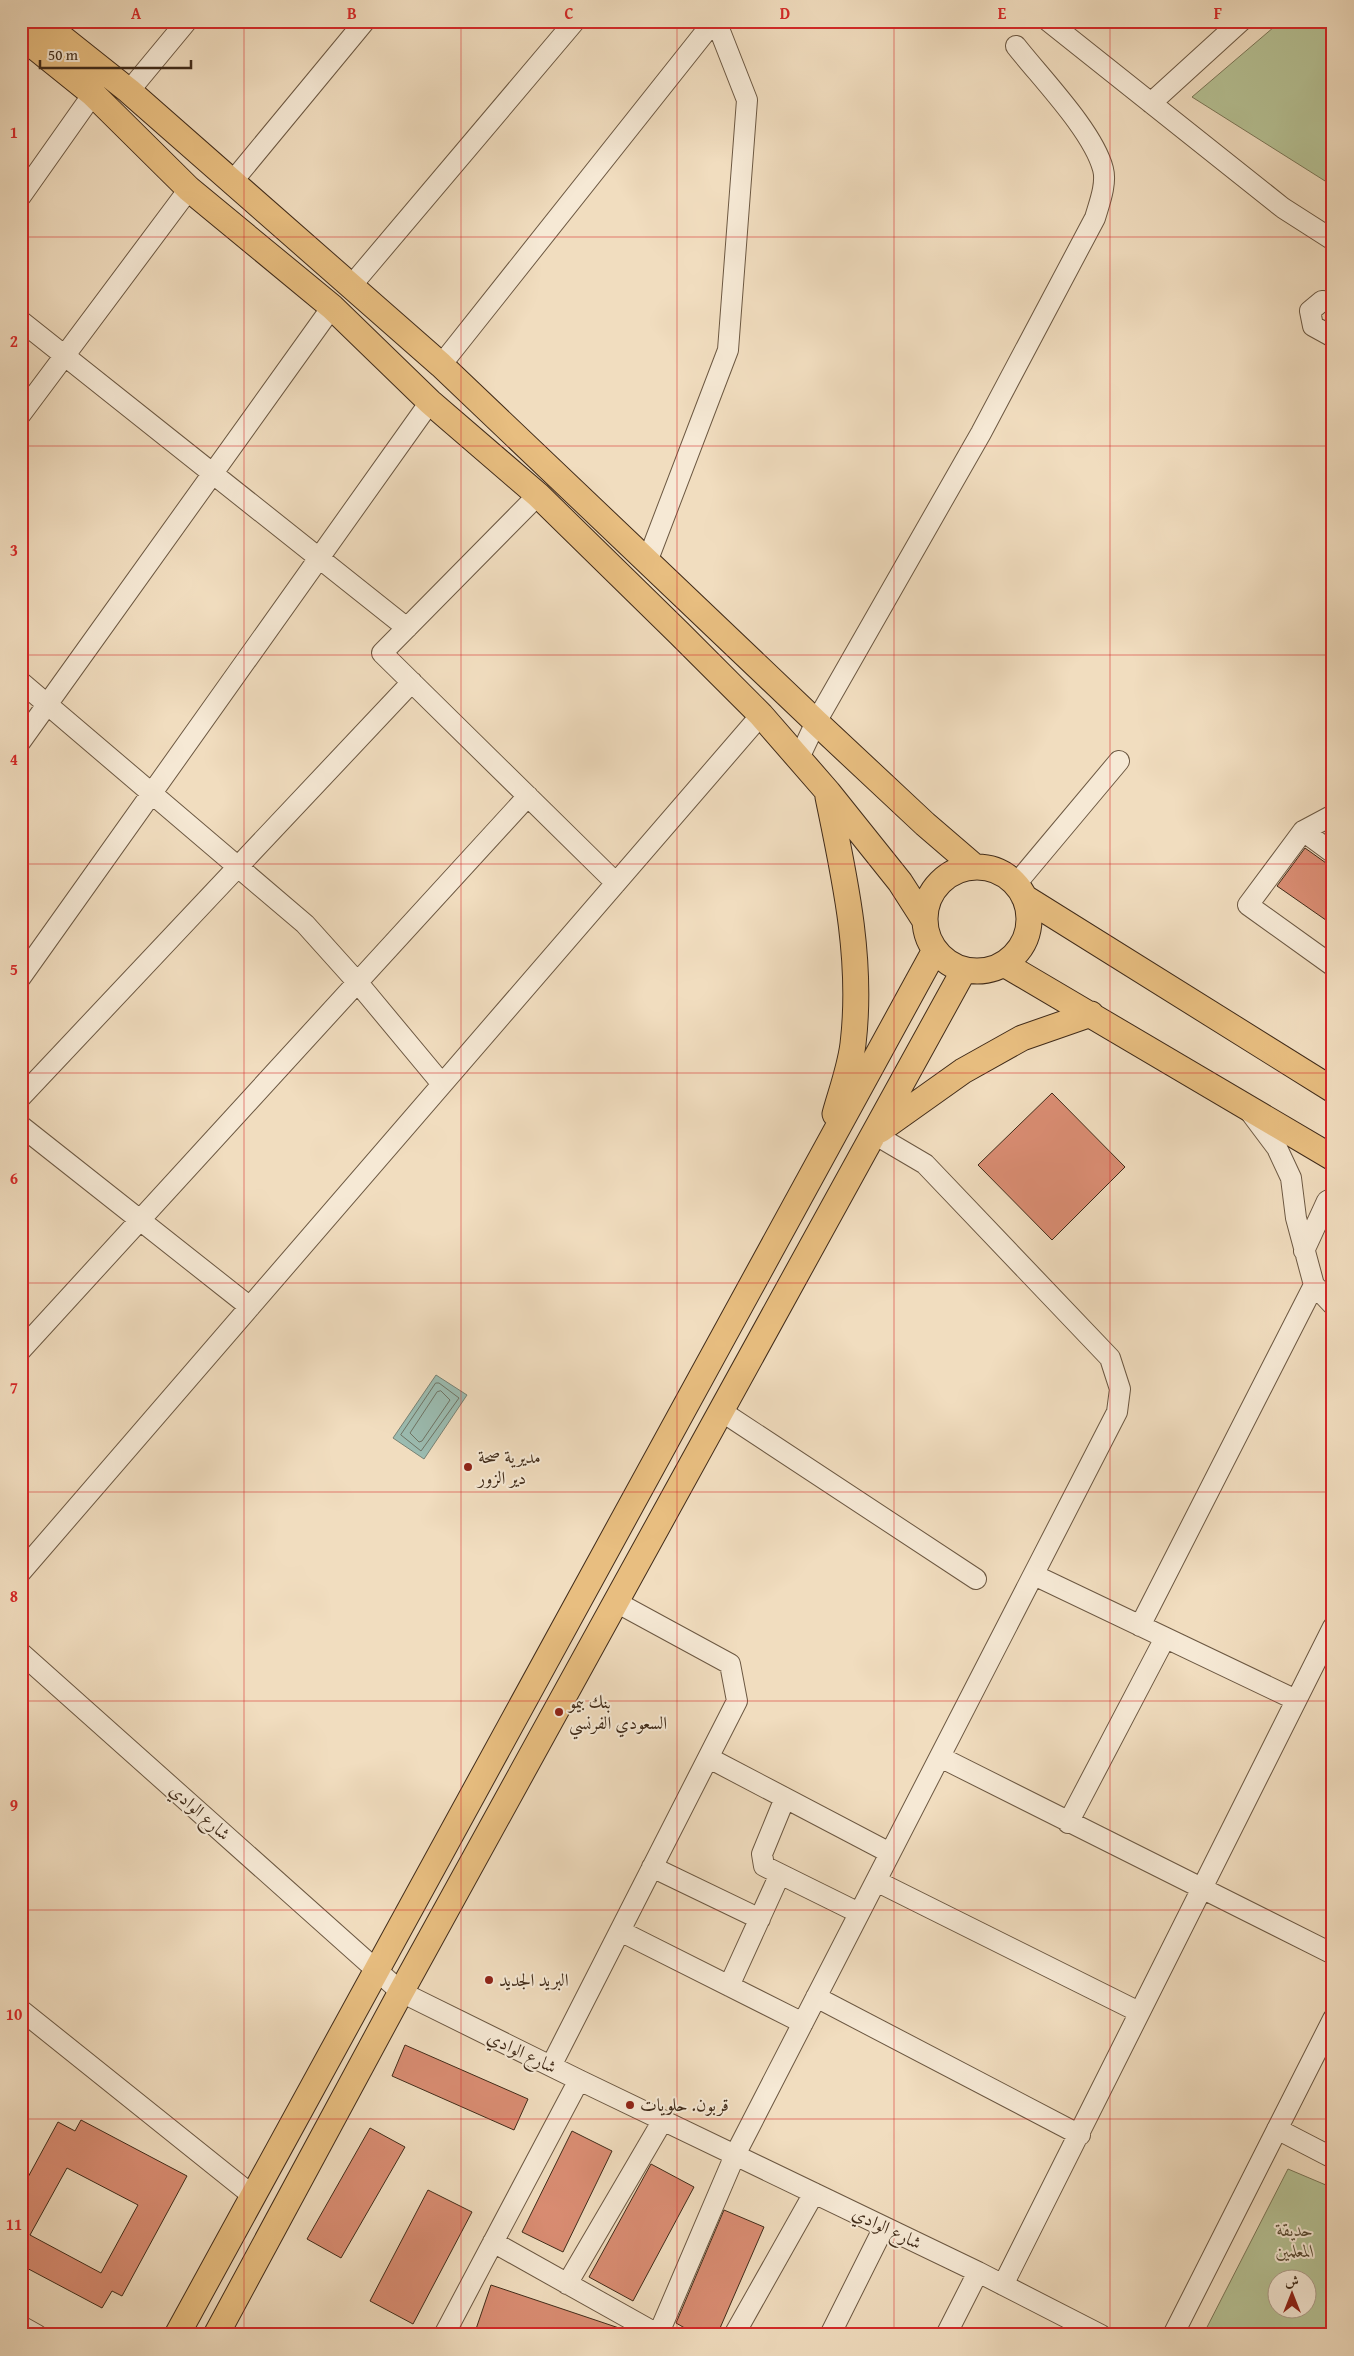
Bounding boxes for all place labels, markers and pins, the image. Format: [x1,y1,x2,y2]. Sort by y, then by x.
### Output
place label: مديرية صحة دير الزور [476,1443,541,1491]
marker: مديرية صحة دير الزور [462,1461,474,1473]
place label: بنك بيمو السعودي الفرنسي [567,1688,667,1740]
marker: بنك بيمو السعودي الفرنسي [553,1706,565,1718]
place label: البريد الجديد [499,1966,569,1993]
marker: البريد الجديد [483,1974,495,1986]
place label: قربون. حلويات [640,2091,729,2118]
marker: قربون. حلويات [624,2099,636,2111]

